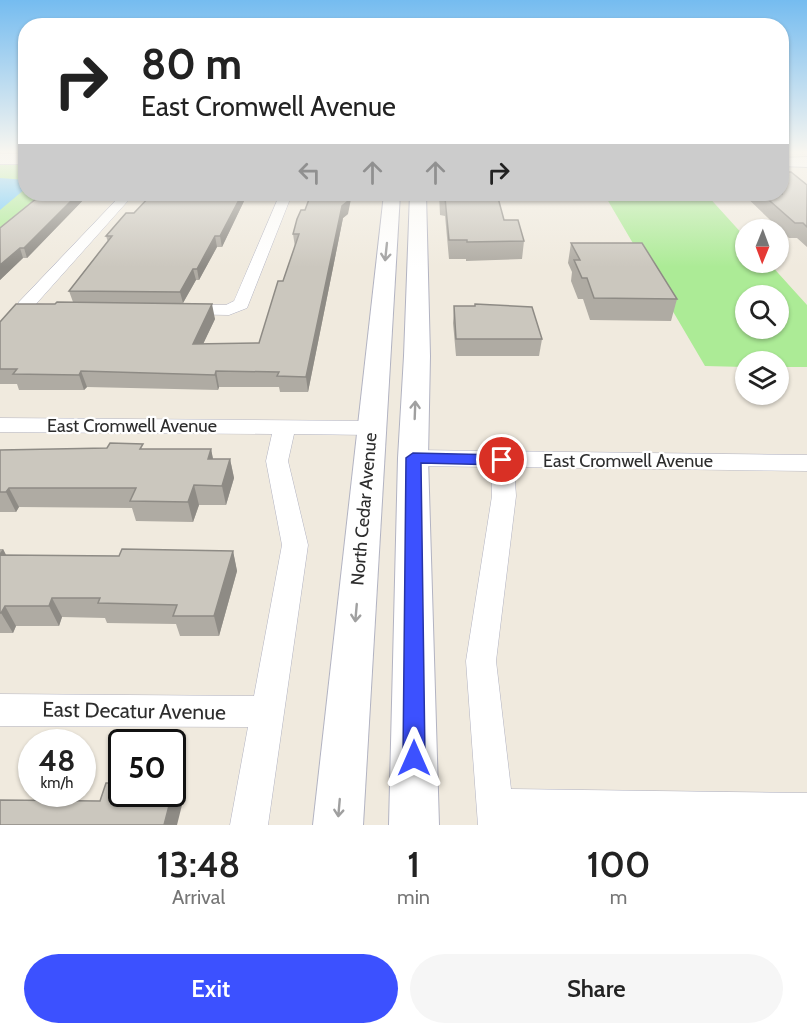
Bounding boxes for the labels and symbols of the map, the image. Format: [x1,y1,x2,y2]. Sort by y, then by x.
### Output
north arrow [735,219,789,273]
one-way arrow [380,241,391,261]
one-way arrow [410,400,421,420]
street label: East Cromwell Avenue [47,415,217,437]
street label: North Cedar Avenue [346,432,382,586]
pin [476,434,527,485]
street label: East Cromwell Avenue [543,450,713,472]
one-way arrow [350,603,361,623]
street label: East Decatur Avenue [42,696,226,725]
position arrow [382,726,446,790]
speed limit sign: 50 [108,729,186,807]
one-way arrow [333,797,344,817]

